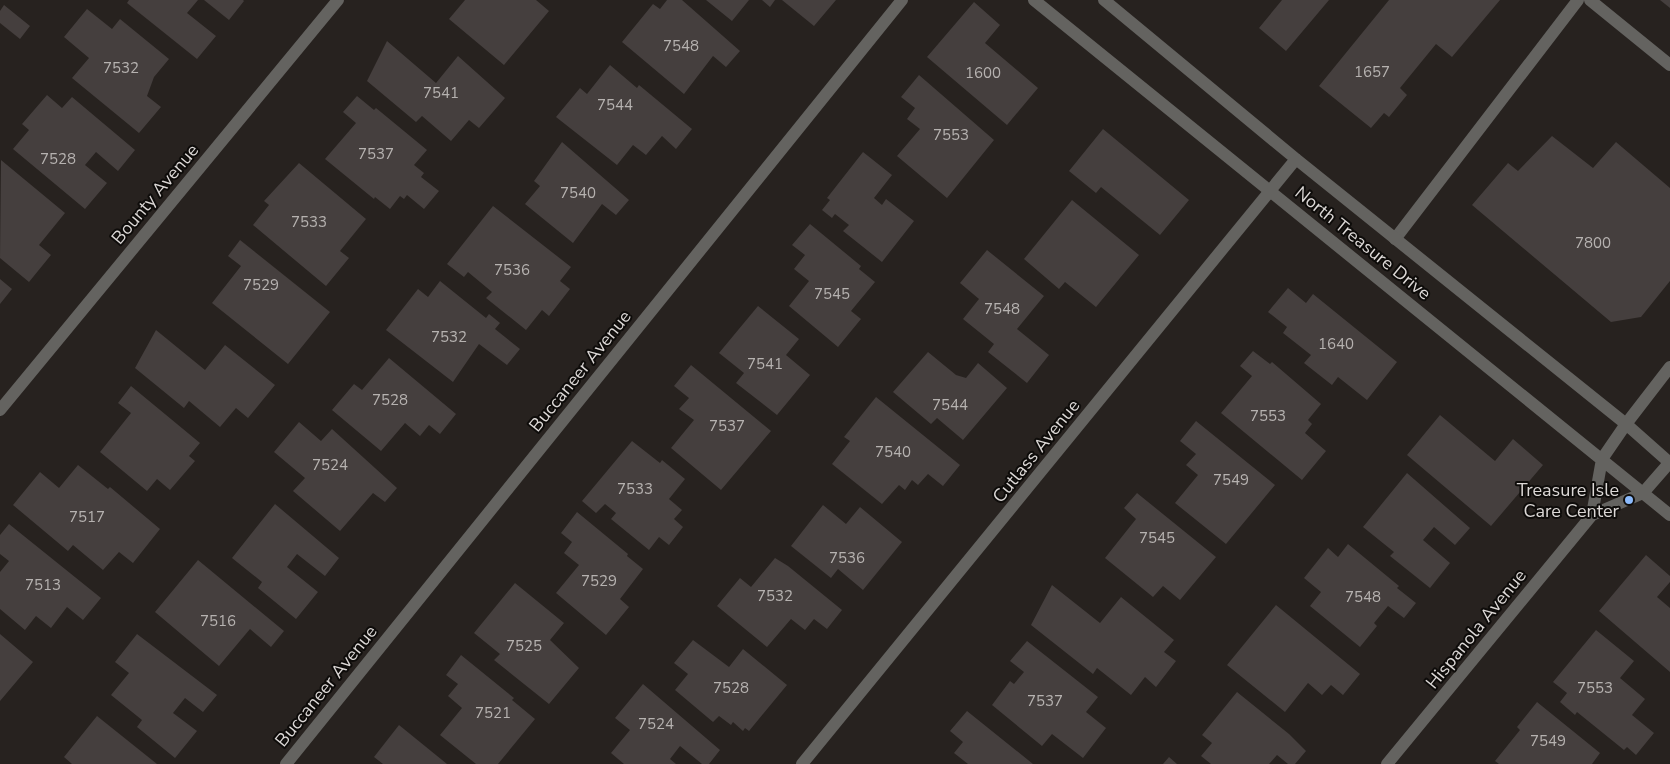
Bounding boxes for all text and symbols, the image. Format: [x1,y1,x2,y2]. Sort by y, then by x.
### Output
house number: 7548 [663,36,699,56]
house number: 7532 [103,58,139,78]
house number: 1657 [1354,62,1390,82]
house number: 1600 [965,63,1001,83]
house number: 7541 [423,83,459,103]
house number: 7544 [597,95,633,115]
house number: 7553 [933,125,969,145]
street label: Bounty Avenue [106,139,204,249]
house number: 7537 [358,144,394,164]
house number: 7528 [40,149,76,169]
street label: North Treasure Drive [1290,181,1436,305]
house number: 7540 [560,183,596,203]
house number: 7533 [291,212,327,232]
house number: 7800 [1575,233,1611,253]
house number: 7536 [494,260,530,280]
house number: 7529 [243,275,279,295]
house number: 7545 [814,284,850,304]
house number: 7548 [984,299,1020,319]
street label: Buccaneer Avenue [523,305,637,437]
house number: 7532 [431,327,467,347]
house number: 1640 [1318,334,1354,354]
house number: 7541 [747,354,783,374]
house number: 7528 [372,390,408,410]
street label: Cutlass Avenue [987,394,1085,508]
house number: 7544 [932,395,968,415]
house number: 7553 [1250,406,1286,426]
house number: 7537 [709,416,745,436]
house number: 7540 [875,442,911,462]
house number: 7524 [312,455,348,475]
house number: 7549 [1213,470,1249,490]
place label: Treasure Isle Care Center [1517,478,1620,523]
house number: 7533 [617,479,653,499]
marker: Treasure Isle Care Center [1623,494,1635,506]
house number: 7517 [69,507,105,527]
house number: 7545 [1139,528,1175,548]
house number: 7536 [829,548,865,568]
street label: Hispanola Avenue [1420,564,1532,694]
house number: 7529 [581,571,617,591]
house number: 7513 [25,575,61,595]
house number: 7532 [757,586,793,606]
house number: 7548 [1345,587,1381,607]
house number: 7516 [200,611,236,631]
street label: Buccaneer Avenue [269,620,383,752]
house number: 7525 [506,636,542,656]
house number: 7528 [713,678,749,698]
house number: 7553 [1577,678,1613,698]
house number: 7537 [1027,691,1063,711]
house number: 7521 [475,703,511,723]
house number: 7524 [638,714,674,734]
house number: 7549 [1530,731,1566,751]

